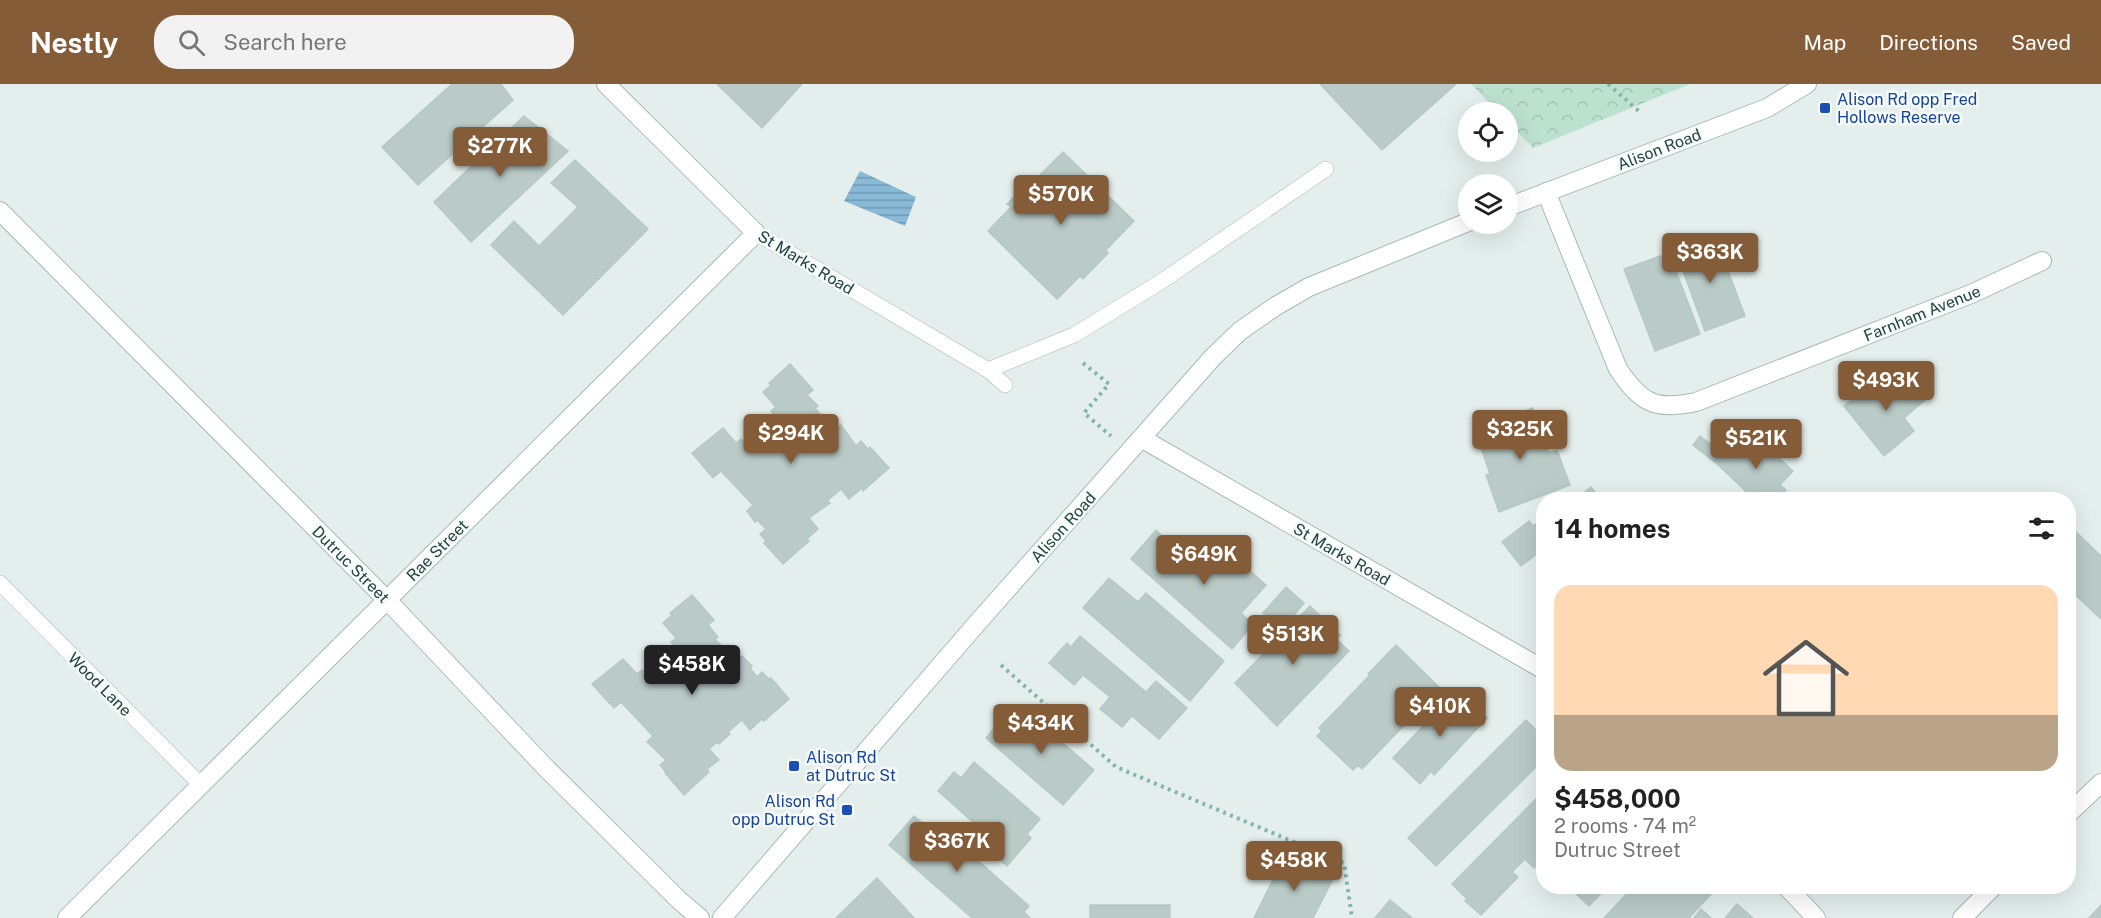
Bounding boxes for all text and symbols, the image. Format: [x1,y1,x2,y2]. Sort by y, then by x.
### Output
search box [154,15,574,69]
text: Nestly [30,26,118,59]
icon: search [175,26,208,59]
text: Search here [223,29,347,55]
text: Map [1804,30,1846,55]
text: Directions [1879,30,1978,55]
text: Saved [2011,30,2071,55]
place label: Alison Rd opp Fred Hollows Reserve [1837,90,1977,127]
marker: Alison Rd opp Fred Hollows Reserve [1818,101,1832,115]
map controls [1458,102,1518,234]
button: locate [1458,102,1518,162]
street label: Alison Road [1615,125,1704,174]
pin: $277K [458,127,542,178]
text: $277K [467,134,533,158]
button: layers [1458,174,1518,234]
pin: $570K [1019,175,1103,226]
text: $570K [1028,182,1094,206]
street label: St Marks Road [754,226,857,298]
pin: $363K [1668,233,1752,284]
text: $363K [1676,240,1744,264]
street label: Farnham Avenue [1861,281,1983,346]
pin: $493K [1844,361,1928,412]
text: $493K [1852,368,1920,392]
pin: $325K [1478,410,1562,461]
pin: $294K [749,414,833,465]
text: $325K [1486,417,1554,441]
pin: $521K [1714,419,1798,470]
text: $294K [758,421,824,445]
text: $521K [1725,426,1787,450]
street label: Alison Road [1027,488,1100,566]
icon: filters [2025,512,2058,545]
text: 14 homes [1554,513,1670,544]
street label: Rae Street [403,516,472,585]
street label: St Marks Road [1290,519,1393,590]
street label: Dutruc Street [308,522,393,607]
pin: $649K [1162,535,1246,586]
text: $649K [1170,542,1238,566]
pin: $513K [1251,615,1335,666]
text: $513K [1261,622,1325,646]
icon: home [1752,624,1860,732]
pin: $458K [650,645,734,696]
street label: Wood Lane [64,649,135,720]
text: $458K [658,652,726,676]
pin: $410K [1398,687,1482,738]
text: $410K [1409,694,1471,718]
pin: $434K [999,704,1083,755]
text: $434K [1007,711,1075,735]
place label: Alison Rd at Dutruc St [806,748,896,785]
marker: Alison Rd at Dutruc St [787,759,801,773]
text: $458,000 [1554,783,1681,814]
place label: Alison Rd opp Dutruc St [732,792,835,829]
marker: Alison Rd opp Dutruc St [840,803,854,817]
text: 2 rooms · 74 m² [1554,814,1696,838]
pin: $367K [915,822,999,873]
text: $367K [924,829,990,853]
text: Dutruc Street [1554,838,1681,862]
pin: $458K [1252,841,1336,892]
text: $458K [1260,848,1328,872]

